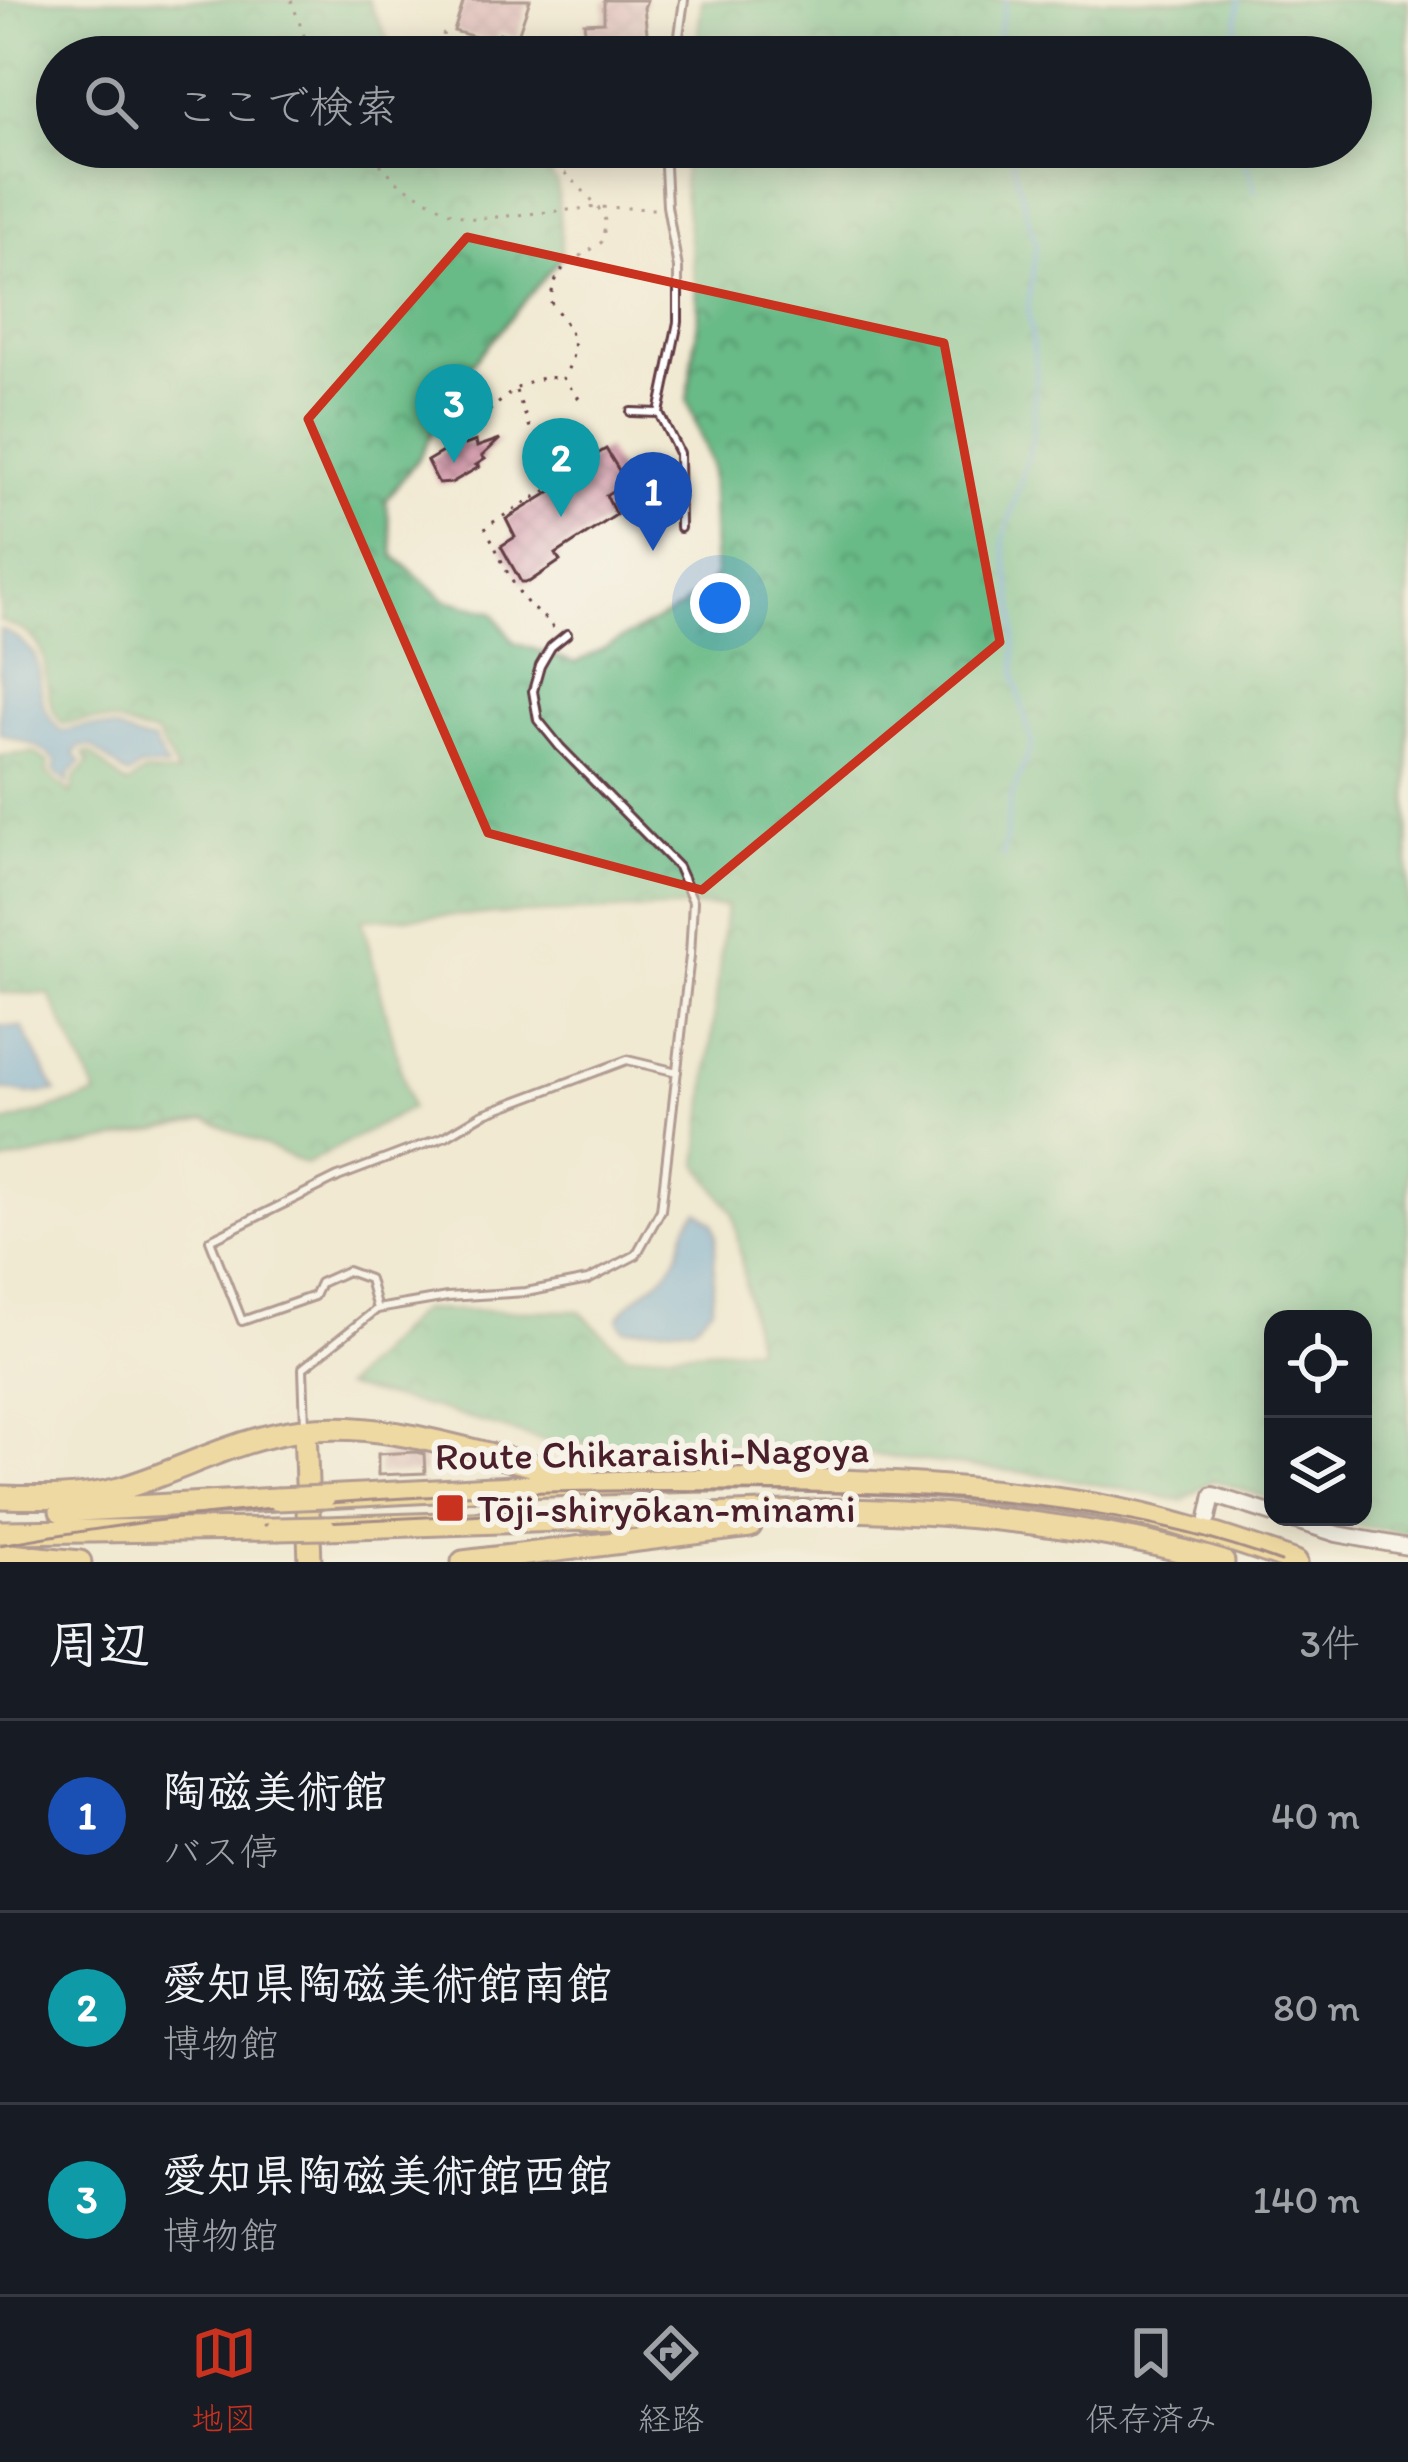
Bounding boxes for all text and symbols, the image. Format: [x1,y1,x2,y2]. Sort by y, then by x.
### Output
search box [36,36,1372,168]
icon: search [78,69,144,135]
text: ここで検索 [174,79,399,133]
pin: 3 [415,364,493,463]
pin: 2 [522,418,600,517]
pin: 1 [614,452,692,551]
your location [690,573,750,633]
map controls [1264,1310,1372,1526]
button: locate [1264,1310,1372,1418]
button: layers [1264,1418,1372,1526]
street label: Route Chikaraishi-Nagoya [434,1425,870,1480]
place label: Tōji-shiryōkan-minami [477,1485,856,1532]
marker: Tōji-shiryōkan-minami [434,1492,466,1524]
text: 周辺 [48,1614,150,1675]
text: 3件 [1300,1620,1360,1667]
text: 陶磁美術館 [162,1764,387,1818]
text: 1 [78,1792,96,1839]
text: 40 m [1271,1792,1360,1839]
text: バス停 [162,1828,279,1875]
text: 愛知県陶磁美術館南館 [162,1956,612,2010]
text: 2 [77,1984,97,2031]
text: 80 m [1273,1984,1360,2031]
text: 博物館 [162,2020,279,2067]
text: 愛知県陶磁美術館西館 [162,2148,612,2202]
text: 3 [76,2176,98,2223]
text: 140 m [1253,2176,1360,2223]
text: 博物館 [162,2212,279,2259]
tab: 地図 [191,2320,257,2440]
tab: 経路 [638,2320,704,2440]
tab: 保存済み [1085,2320,1217,2440]

